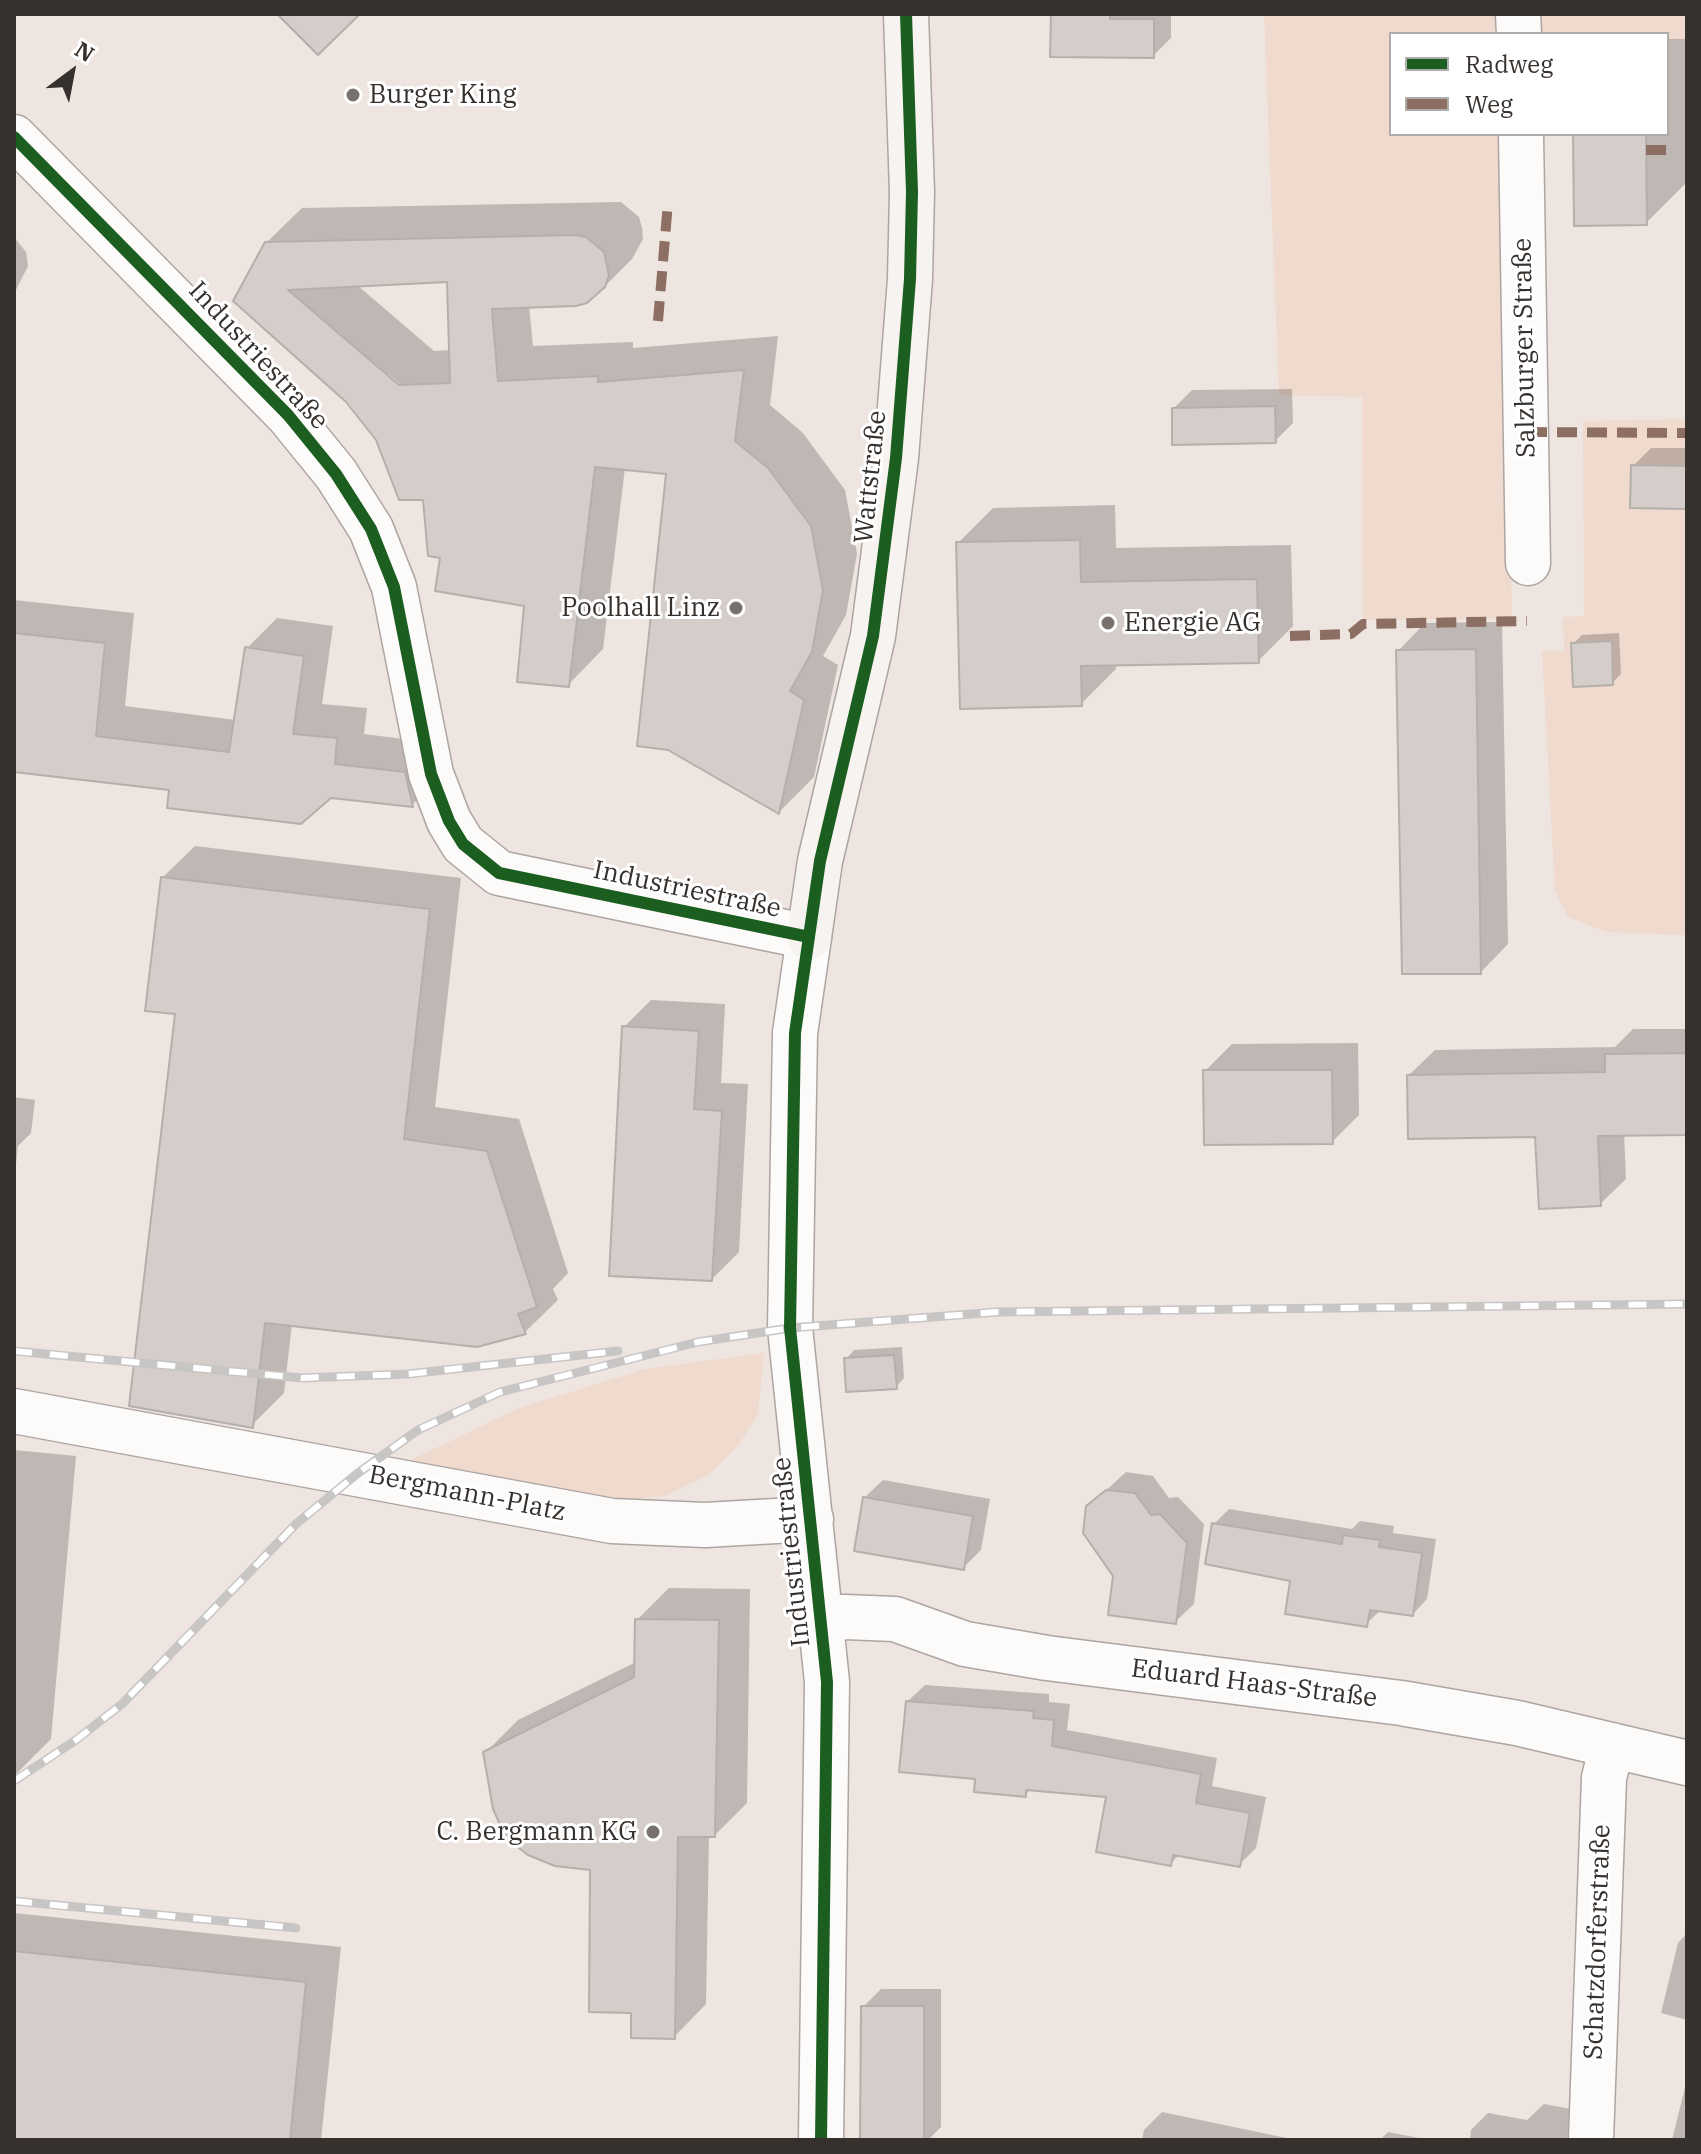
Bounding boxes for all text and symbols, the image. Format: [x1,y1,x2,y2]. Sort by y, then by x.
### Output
north arrow [32,32,112,112]
legend [1389,32,1669,136]
text: N [70,34,100,68]
text: Radweg [1465,48,1553,80]
place label: Burger King [369,79,517,111]
marker: Burger King [344,86,362,104]
text: Weg [1465,88,1513,120]
street label: Salzburger Straße [1507,238,1543,458]
street label: Industriestraße [182,276,334,436]
street label: Wattstraße [849,409,893,545]
place label: Poolhall Linz [561,592,720,624]
marker: Poolhall Linz [727,599,745,617]
place label: Energie AG [1124,607,1261,639]
marker: Energie AG [1099,614,1117,632]
street label: Industriestraße [590,855,784,925]
street label: Industriestraße [767,1455,817,1649]
street label: Bergmann-Platz [366,1460,568,1528]
street label: Eduard Haas-Straße [1129,1653,1379,1715]
place label: C. Bergmann KG [436,1816,637,1848]
marker: C. Bergmann KG [644,1823,662,1841]
street label: Schatzdorferstraße [1578,1824,1618,2060]

